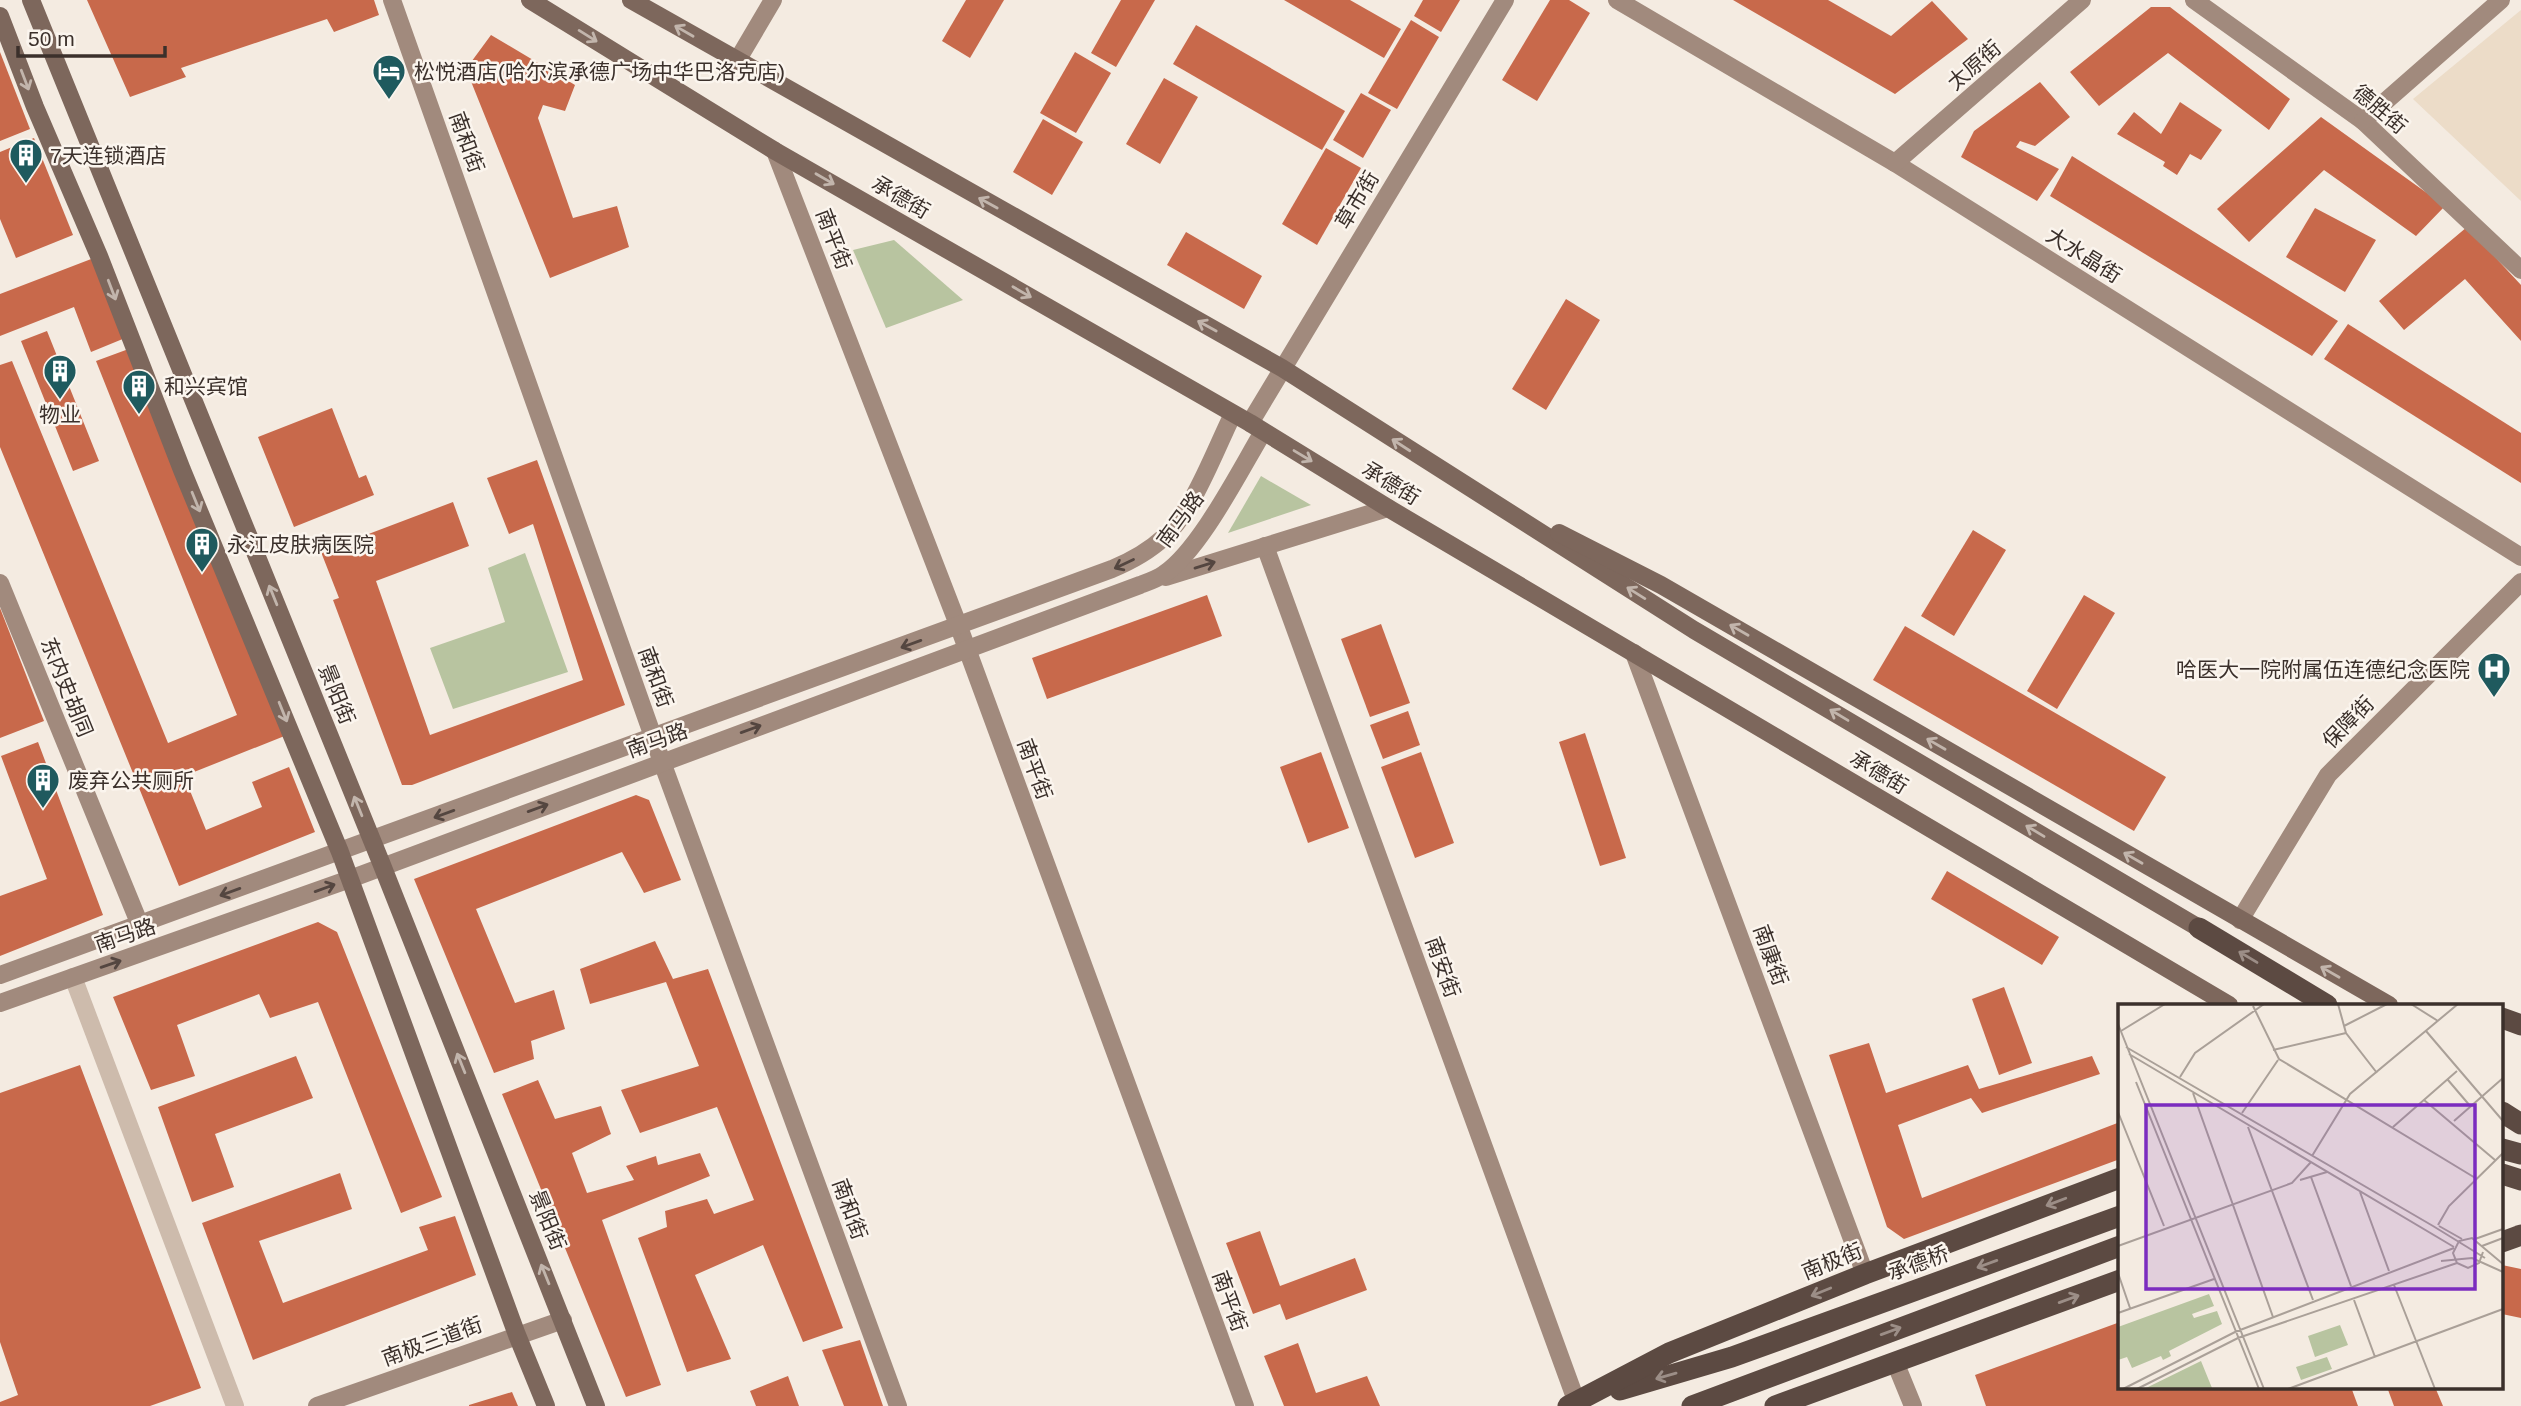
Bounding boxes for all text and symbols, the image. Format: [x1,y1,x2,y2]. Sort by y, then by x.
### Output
scale bar [18,14,164,58]
one-way arrow [674,24,695,37]
text: 50 m [28,27,75,50]
one-way arrow [578,28,597,43]
street label: 太原街 [1943,36,2005,94]
hotel icon: 松悦酒店(哈尔滨承德广场中华巴洛克店) [370,52,408,101]
place label: 松悦酒店(哈尔滨承德广场中华巴洛克店) [414,60,785,83]
one-way arrow [19,69,32,91]
street label: 德胜街 [2348,80,2412,138]
street label: 南和街 [445,108,489,176]
building icon: 7天连锁酒店 [7,136,45,185]
place label: 7天连锁酒店 [50,144,167,167]
street label: 草市街 [1331,167,1383,233]
street label: 承德街 [868,171,934,223]
one-way arrow [814,172,834,186]
one-way arrow [978,196,998,210]
street label: 南平街 [812,205,856,273]
street label: 大水晶街 [2042,223,2126,287]
one-way arrow [107,279,120,301]
one-way arrow [1011,285,1031,299]
one-way arrow [1198,319,1218,333]
building icon: 物业 [41,352,79,401]
building icon: 和兴宾馆 [120,367,158,416]
place label: 和兴宾馆 [164,375,248,398]
place label: 物业 [39,403,81,426]
one-way arrow [1392,438,1412,452]
one-way arrow [1292,450,1312,464]
street label: 承德街 [1358,457,1424,509]
street label: 南马路 [1152,487,1208,551]
one-way arrow [190,490,203,512]
building icon: 永江皮肤病医院 [183,525,221,574]
place label: 永江皮肤病医院 [227,533,374,556]
one-way arrow [1114,558,1135,571]
one-way arrow [1194,558,1216,571]
one-way arrow [265,585,278,606]
one-way arrow [1627,586,1647,600]
one-way arrow [1730,623,1750,637]
street label: 东内史胡同 [37,634,97,740]
one-way arrow [900,639,922,651]
street label: 南和街 [634,643,678,711]
hospital icon: 哈医大一院附属伍连德纪念医院 [2475,650,2513,699]
place label: 哈医大一院附属伍连德纪念医院 [2176,658,2470,681]
street label: 景阳街 [315,660,359,728]
street label: 保障街 [2318,691,2378,753]
one-way arrow [277,701,290,722]
one-way arrow [1829,708,1850,721]
street label: 南马路 [623,718,691,762]
one-way arrow [740,722,762,734]
street label: 南平街 [1013,735,1057,803]
one-way arrow [1926,737,1947,750]
street label: 承德街 [1846,746,1912,798]
building icon: 废弃公共厕所 [24,761,62,810]
place label: 废弃公共厕所 [68,769,194,792]
one-way arrow [351,795,364,817]
one-way arrow [526,801,548,813]
one-way arrow [433,809,455,822]
one-way arrow [2025,823,2045,837]
one-way arrow [2123,851,2143,865]
one-way arrow [313,881,335,893]
one-way arrow [220,887,242,899]
street label: 南马路 [91,914,159,956]
street label: 南康街 [1749,921,1793,989]
street label: 南安街 [1421,933,1465,1001]
one-way arrow [2238,950,2258,964]
one-way arrow [99,957,121,969]
one-way arrow [2320,964,2340,978]
inset map [2118,1004,2504,1388]
one-way arrow [453,1052,466,1074]
street label: 南和街 [828,1175,872,1243]
street label: 景阳街 [526,1186,570,1254]
one-way arrow [2046,1197,2068,1209]
street label: 南极街 [1798,1239,1866,1283]
street label: 承德桥 [1884,1241,1952,1285]
one-way arrow [1977,1259,1998,1272]
one-way arrow [537,1264,550,1285]
street label: 南平街 [1208,1267,1252,1335]
one-way arrow [1810,1286,1832,1299]
one-way arrow [2058,1292,2080,1304]
street label: 南极三道街 [379,1312,485,1370]
one-way arrow [1879,1323,1901,1336]
one-way arrow [1656,1371,1678,1384]

